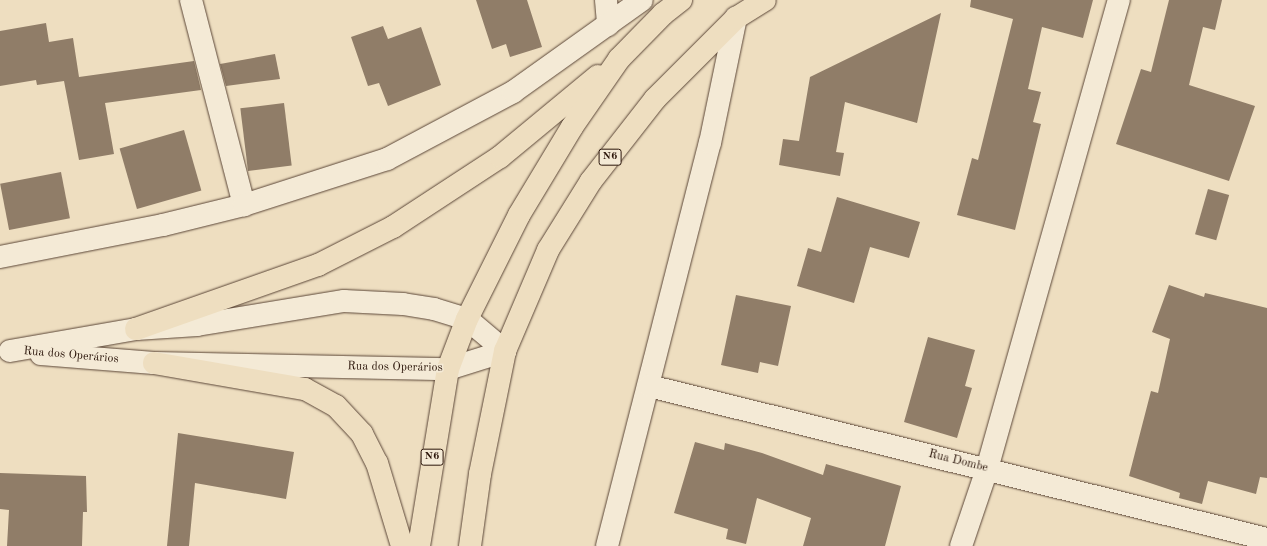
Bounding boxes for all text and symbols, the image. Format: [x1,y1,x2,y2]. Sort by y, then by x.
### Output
road number: N6 [598,148,622,166]
street label: Rua dos Operários [23,345,119,367]
street label: Rua dos Operários [347,360,443,376]
road number: N6 [420,448,444,466]
street label: Rua Dombe [927,448,989,476]

